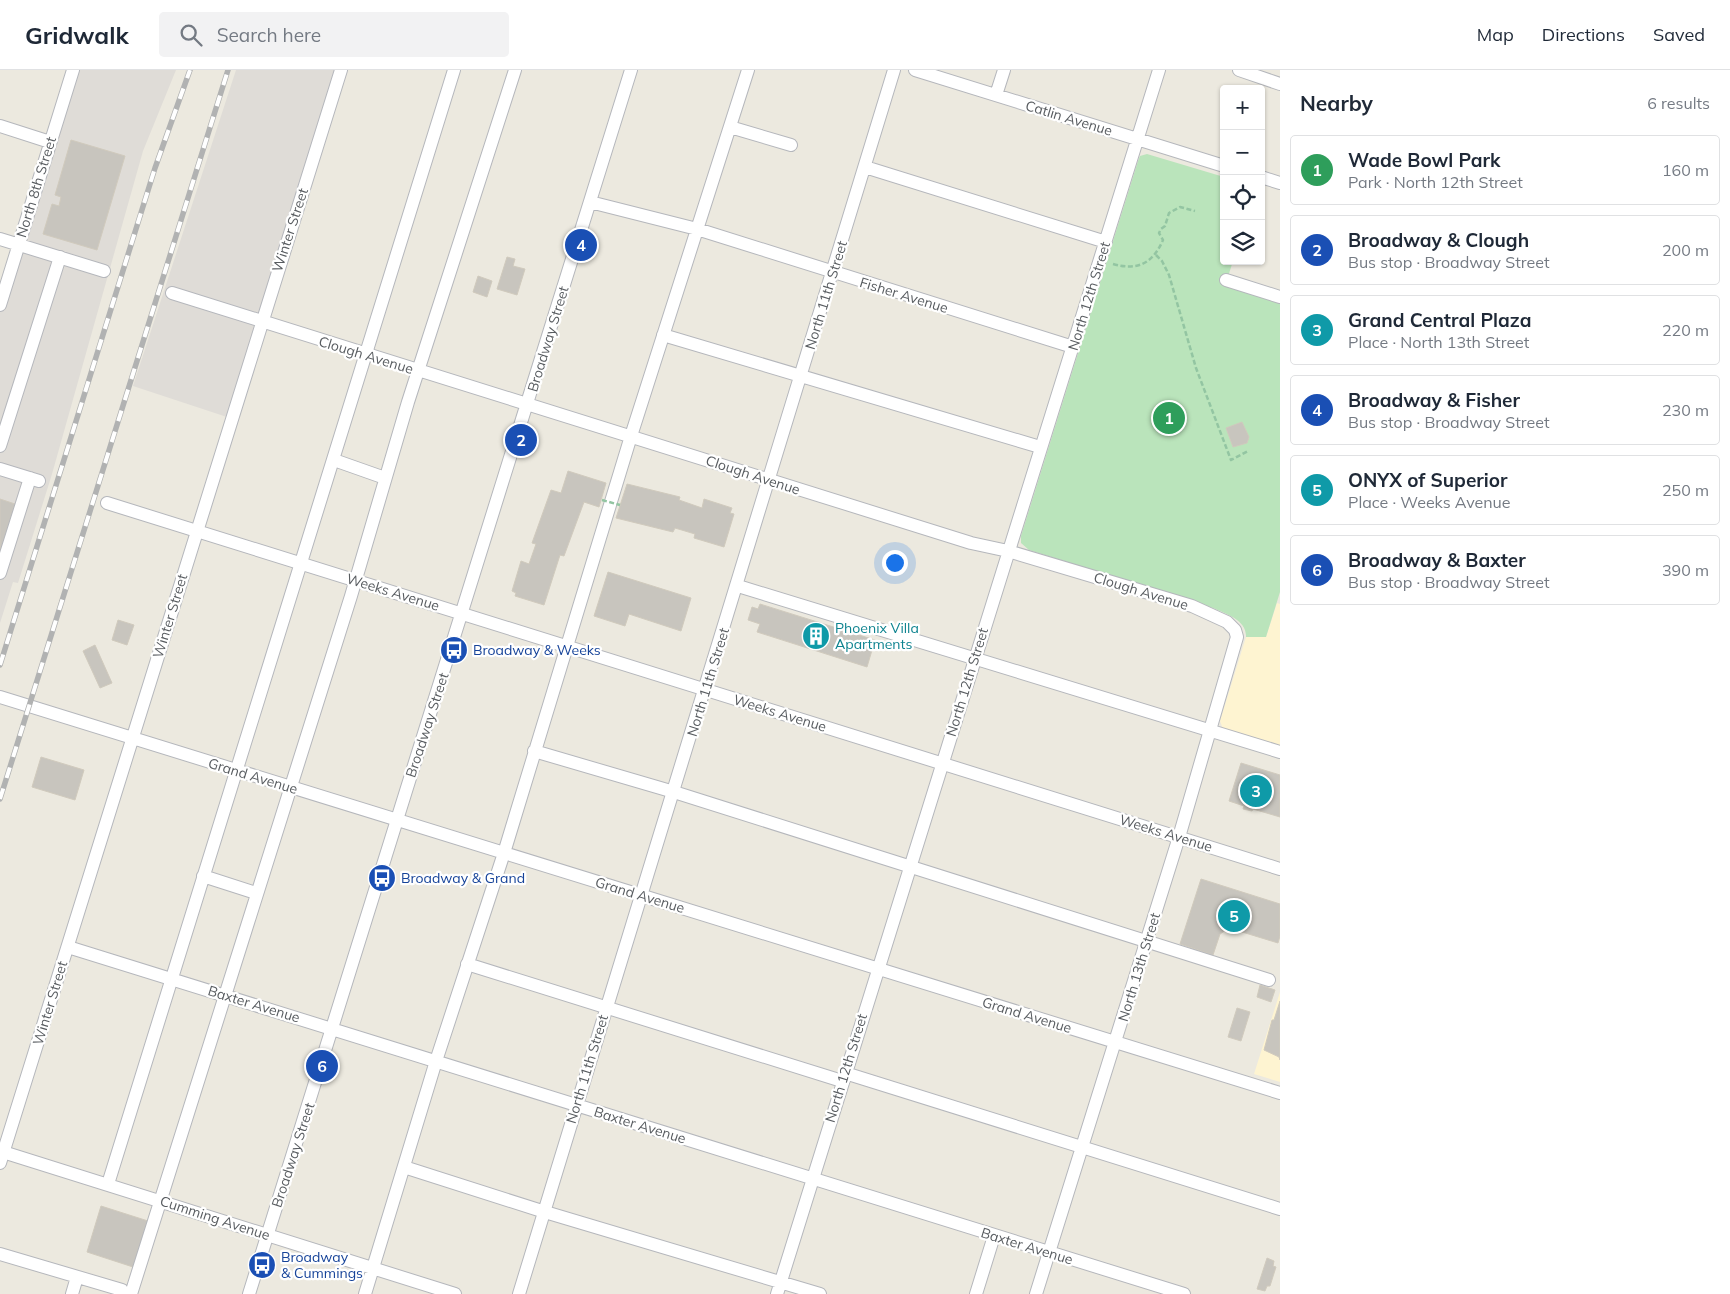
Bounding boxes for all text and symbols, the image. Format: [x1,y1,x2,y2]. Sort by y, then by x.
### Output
search box [159,12,509,57]
text: Gridwalk [25,20,129,50]
icon: search [177,21,205,49]
text: Search here [217,23,321,47]
text: Map [1477,23,1514,46]
text: Directions [1542,23,1625,46]
text: Saved [1653,23,1705,46]
map controls [1220,85,1265,265]
button: + [1220,85,1265,130]
text: Nearby [1300,90,1373,116]
text: 6 results [1647,93,1710,113]
street label: Catlin Avenue [1023,96,1115,140]
button: − [1220,130,1265,175]
street label: North 8th Street [12,134,60,240]
text: Wade Bowl Park [1348,148,1500,172]
text: 1 [1312,160,1322,180]
text: 160 m [1662,160,1709,180]
text: Park · North 12th Street [1348,172,1523,192]
button: locate [1220,175,1265,220]
street label: Winter Street [268,186,312,274]
button: layers [1220,220,1265,265]
pin: 4 [565,226,597,264]
text: Broadway & Clough [1348,228,1529,252]
street label: North 11th Street [801,238,851,352]
street label: North 12th Street [1064,239,1114,353]
text: 2 [1312,240,1322,260]
text: 200 m [1662,240,1709,260]
text: Bus stop · Broadway Street [1348,252,1550,272]
street label: Fisher Avenue [858,273,950,317]
street label: Broadway Street [523,284,573,394]
text: Grand Central Plaza [1348,308,1531,332]
text: 3 [1312,320,1322,340]
text: 220 m [1662,320,1709,340]
street label: Clough Avenue [316,332,416,378]
text: Place · North 13th Street [1348,332,1529,352]
text: Broadway & Fisher [1348,388,1520,412]
pin: 1 [1153,399,1185,437]
text: 4 [1312,400,1322,420]
text: 230 m [1662,400,1709,420]
text: Bus stop · Broadway Street [1348,412,1550,432]
pin: 2 [505,421,537,459]
street label: Clough Avenue [704,451,802,499]
text: ONYX of Superior [1348,468,1507,492]
text: 5 [1312,480,1322,500]
text: 250 m [1662,480,1709,500]
text: Place · Weeks Avenue [1348,492,1511,512]
text: Broadway & Baxter [1348,548,1526,572]
your location [882,550,908,576]
text: 6 [1312,560,1322,580]
text: 390 m [1662,560,1709,580]
street label: Clough Avenue [1091,568,1191,614]
street label: Weeks Avenue [344,569,442,615]
street label: Winter Street [149,572,191,660]
text: Bus stop · Broadway Street [1348,572,1550,592]
place label: Phoenix Villa Apartments [835,619,919,653]
building icon: Phoenix Villa Apartments [801,621,831,651]
street label: North 11th Street [683,625,733,739]
street label: North 12th Street [942,625,992,739]
bus stop icon: Broadway & Weeks [439,635,469,665]
place label: Broadway & Weeks [473,641,601,659]
street label: Broadway Street [402,670,453,780]
street label: Weeks Avenue [731,690,829,736]
street label: Grand Avenue [206,754,300,798]
pin: 3 [1240,772,1272,810]
street label: Weeks Avenue [1117,810,1215,856]
bus stop icon: Broadway & Grand [367,863,397,893]
place label: Broadway & Grand [401,869,525,887]
street label: Grand Avenue [593,873,687,917]
pin: 5 [1218,897,1250,935]
street label: North 13th Street [1114,910,1164,1024]
street label: Winter Street [29,959,71,1047]
street label: Baxter Avenue [206,981,302,1027]
street label: Grand Avenue [980,993,1074,1037]
street label: North 12th Street [821,1011,871,1125]
street label: North 11th Street [562,1012,612,1126]
pin: 6 [306,1047,338,1085]
street label: Broadway Street [268,1100,319,1210]
street label: Baxter Avenue [592,1102,688,1148]
street label: Cumming Avenue [158,1192,272,1244]
street label: Baxter Avenue [979,1223,1075,1269]
place label: Broadway & Cummings [281,1248,363,1282]
bus stop icon: Broadway & Cummings [247,1250,277,1280]

